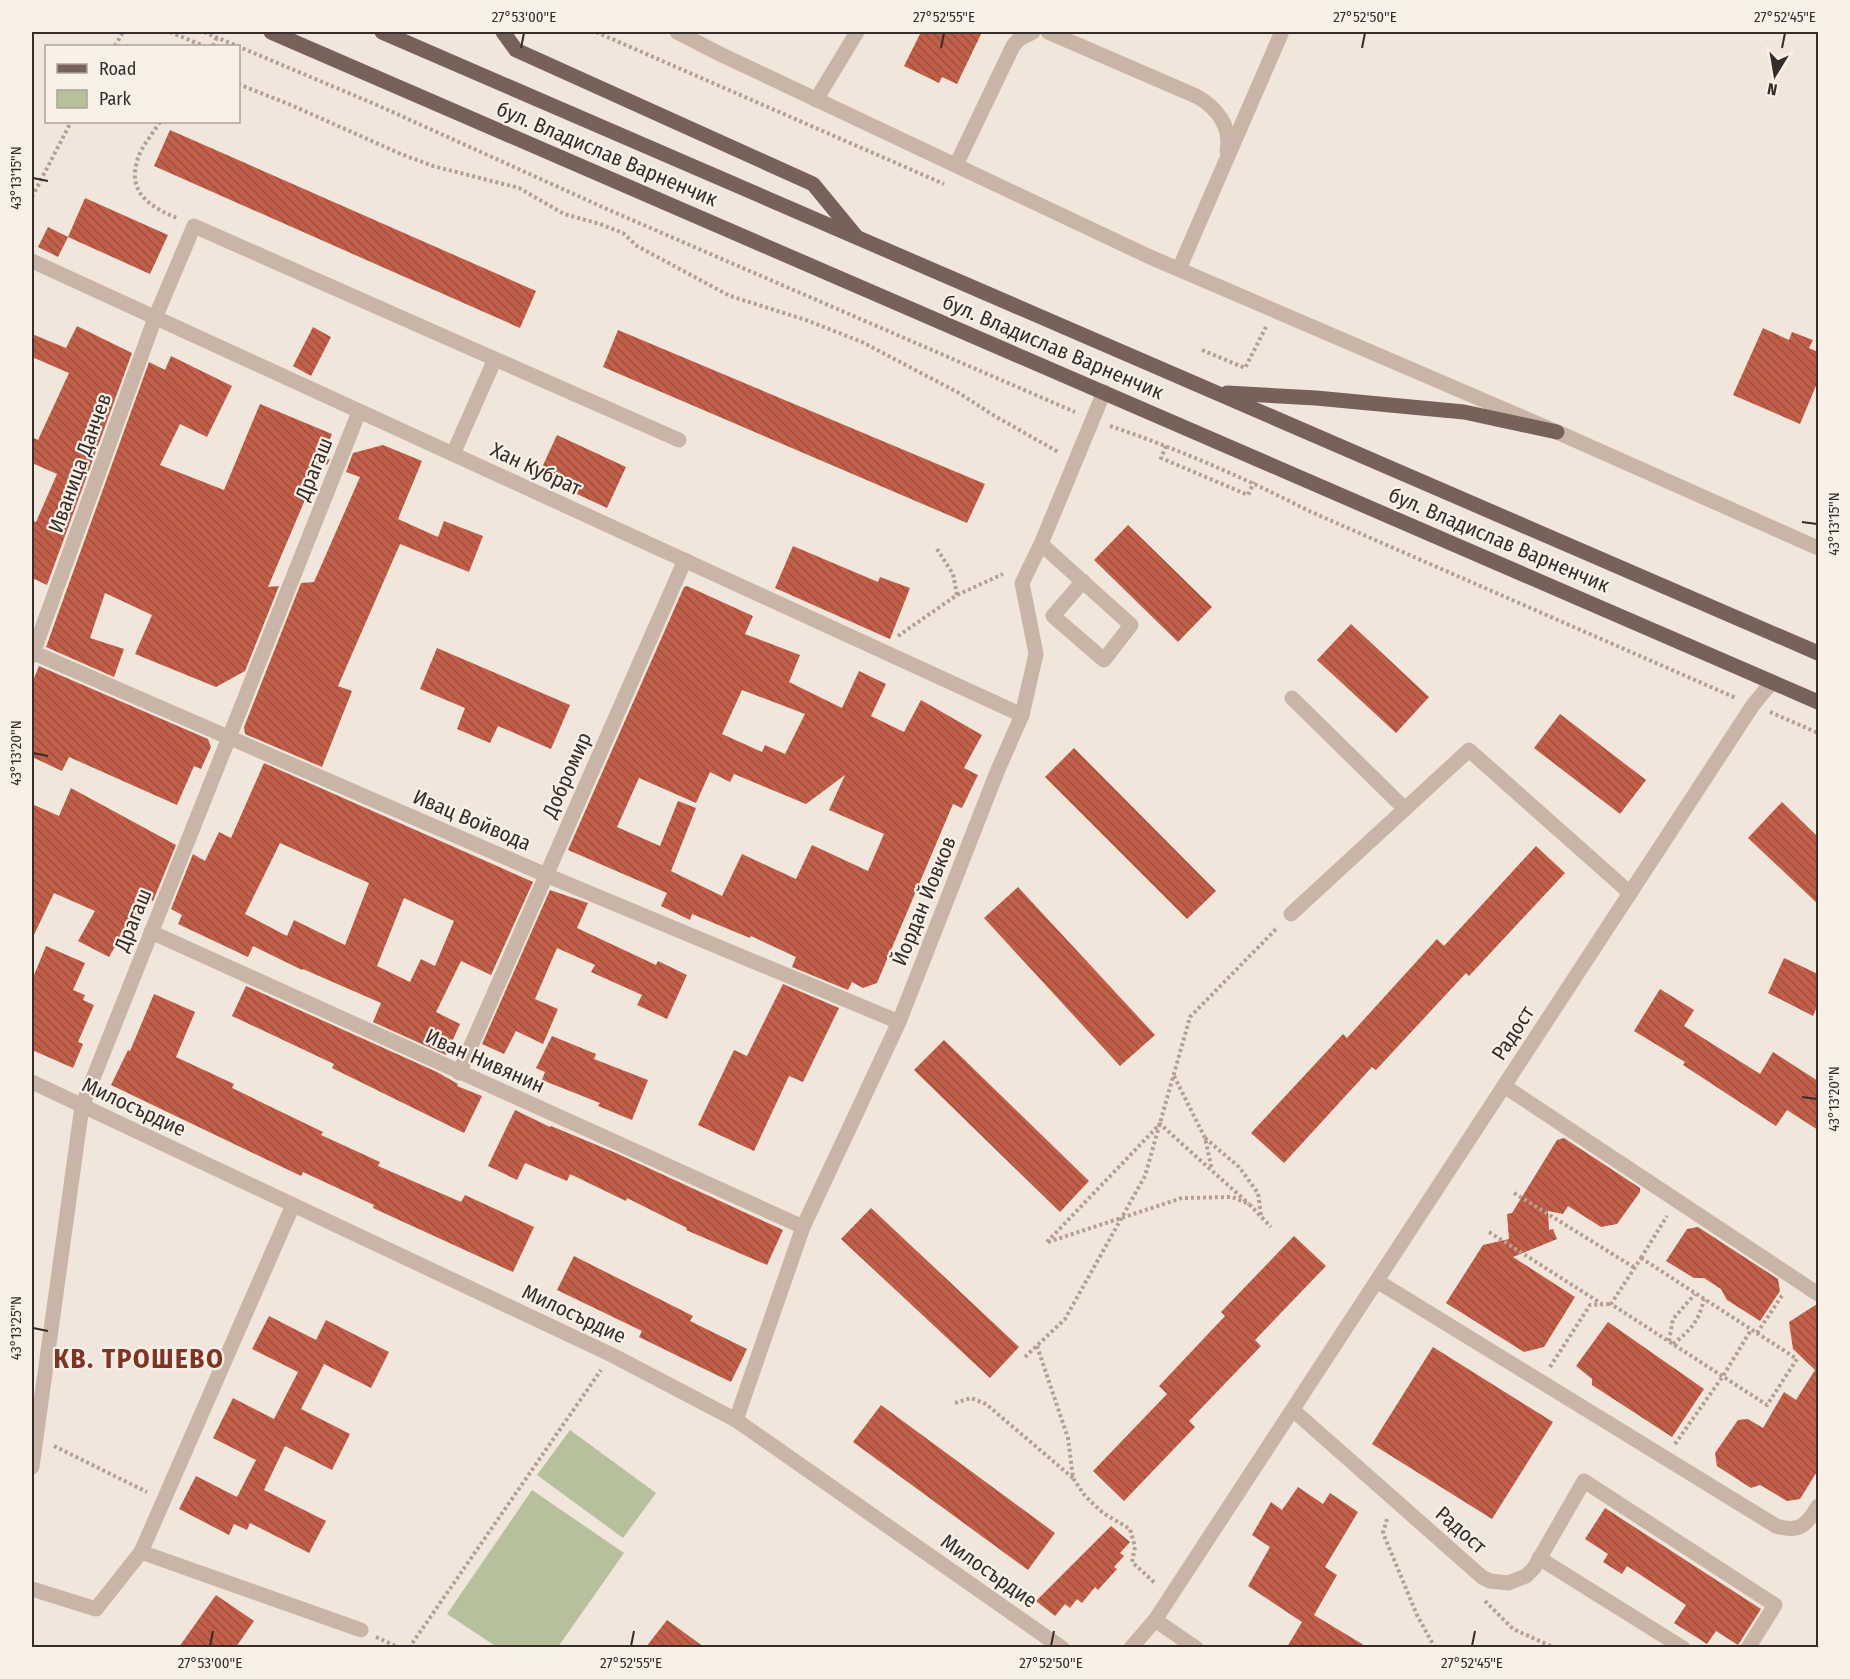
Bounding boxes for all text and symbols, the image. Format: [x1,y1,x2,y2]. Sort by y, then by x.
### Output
text: 27°53'00"E [492,8,556,26]
text: 27°52'55"E [913,8,975,26]
text: 27°52'50"E [1333,8,1397,26]
text: 27°52'45"E [1754,8,1816,26]
legend [45,45,240,123]
north arrow [1745,45,1805,105]
text: Road [99,58,136,80]
text: N [1766,79,1779,99]
text: Park [99,88,132,110]
street label: бул. Владислав Варненчик [493,96,721,212]
text: 43°13'15"N [7,146,25,210]
street label: бул. Владислав Варненчик [939,289,1167,405]
street label: Иваница Данчев [43,390,117,536]
street label: Драгаш [289,434,338,505]
street label: Хан Кубрат [486,437,586,502]
street label: бул. Владислав Варненчик [1385,482,1613,598]
text: 43°13'15"N [1825,492,1843,556]
text: 43°13'20"N [7,720,25,786]
street label: Добромир [536,728,597,823]
street label: Ивац Войвода [409,784,535,856]
street label: Йордан Йовков [886,832,962,970]
street label: Драгаш [108,885,157,956]
street label: Радост [1486,1001,1540,1065]
street label: Иван Нивянин [421,1023,549,1099]
text: 43°13'20"N [1825,1066,1843,1132]
street label: Милосърдие [78,1072,190,1142]
street label: Милосърдие [518,1279,630,1349]
text: 43°13'25"N [7,1296,25,1360]
district label: КВ. ТРОШЕВО [54,1343,224,1375]
street label: Радост [1430,1501,1492,1560]
street label: Милосърдие [936,1528,1042,1614]
text: 27°53'00"E [178,1654,242,1672]
text: 27°52'55"E [600,1654,662,1672]
text: 27°52'50"E [1019,1654,1083,1672]
text: 27°52'45"E [1441,1654,1503,1672]

